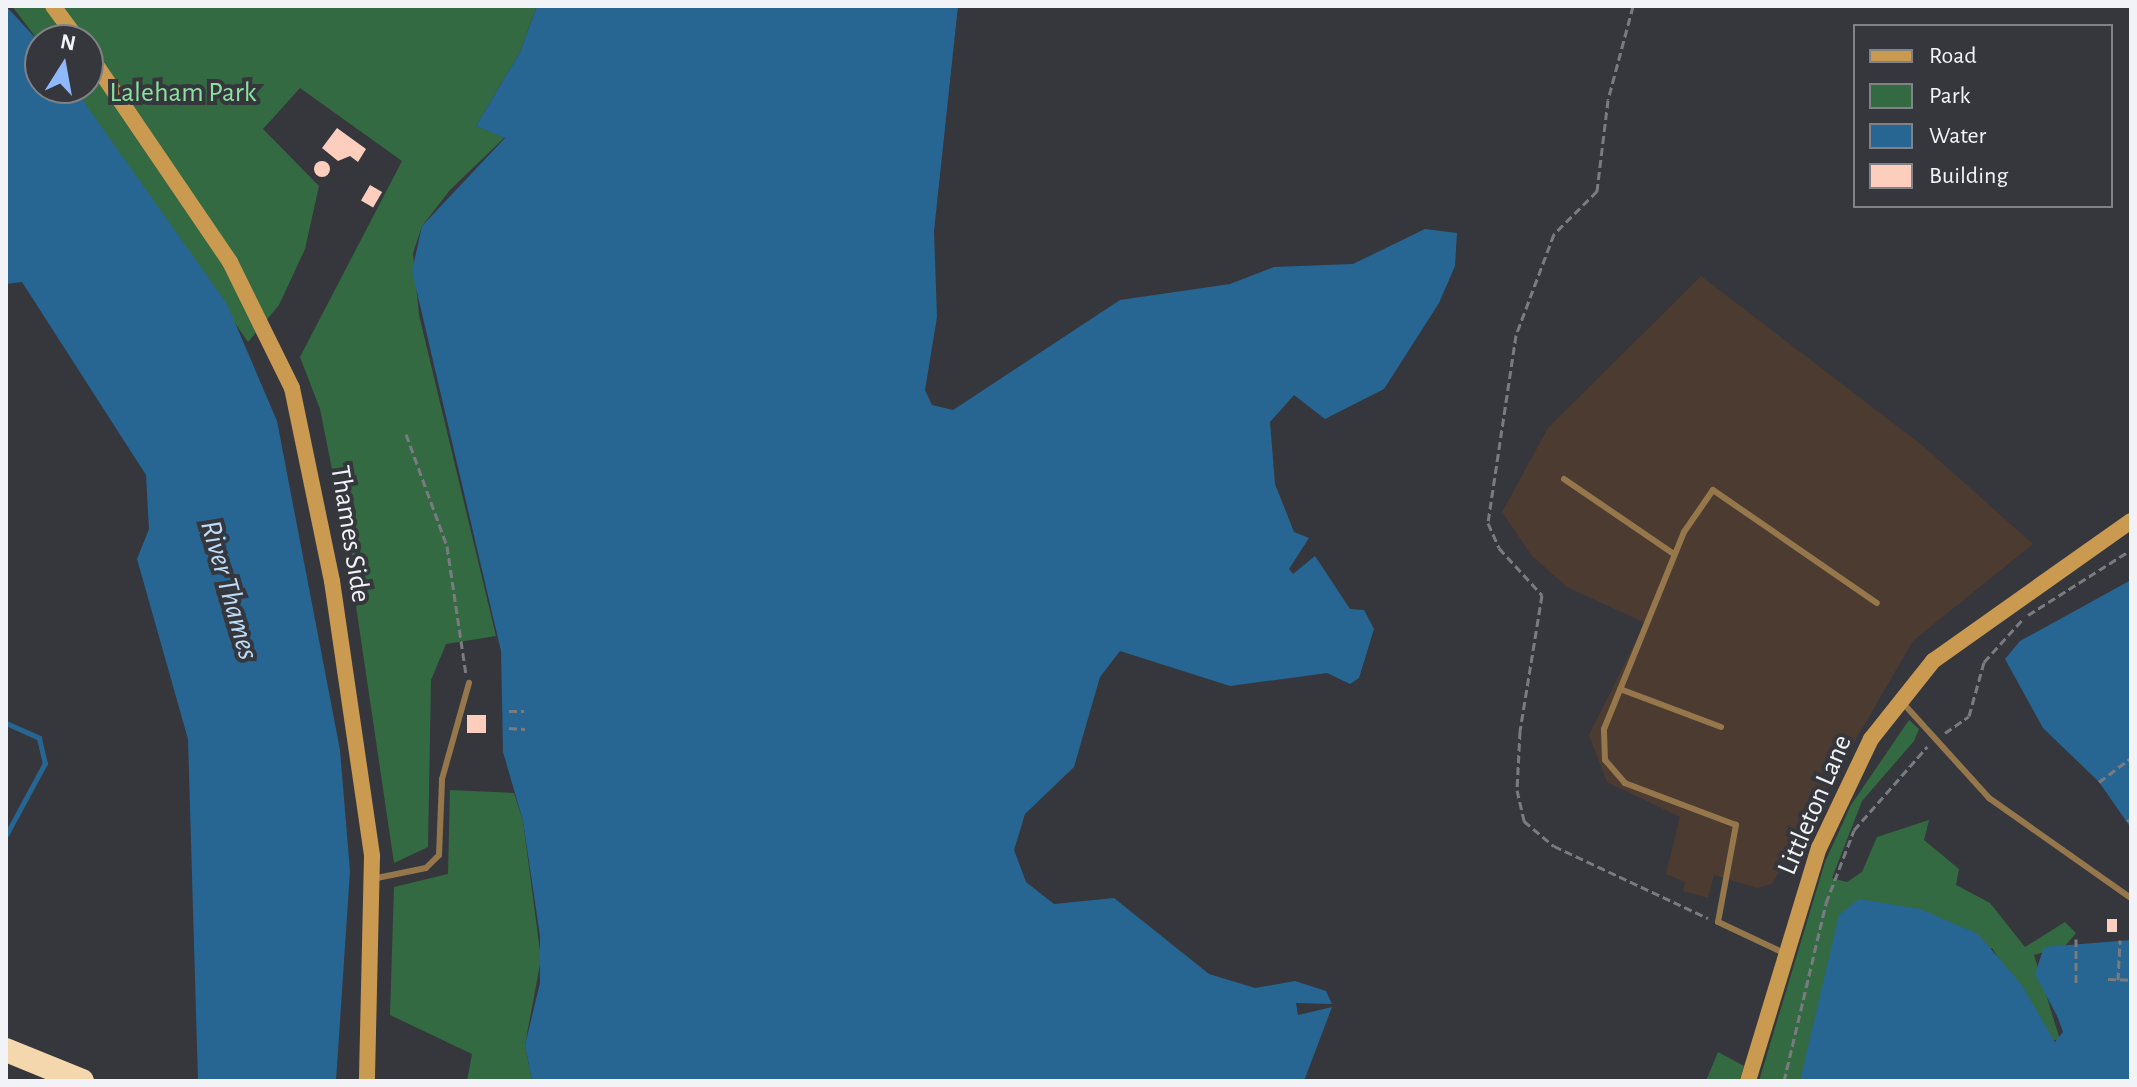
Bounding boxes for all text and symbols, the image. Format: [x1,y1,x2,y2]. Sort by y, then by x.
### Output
north arrow [24,24,104,104]
legend [1853,24,2113,208]
text: N [59,30,78,55]
text: Road [1929,44,1977,68]
park label: Laleham Park [110,76,256,110]
text: Park [1929,84,1970,108]
text: Water [1929,124,1986,148]
text: Building [1929,164,2008,188]
street label: Thames Side [323,463,377,605]
water label: River Thames [192,516,266,664]
street label: Littleton Lane [1770,730,1860,880]

